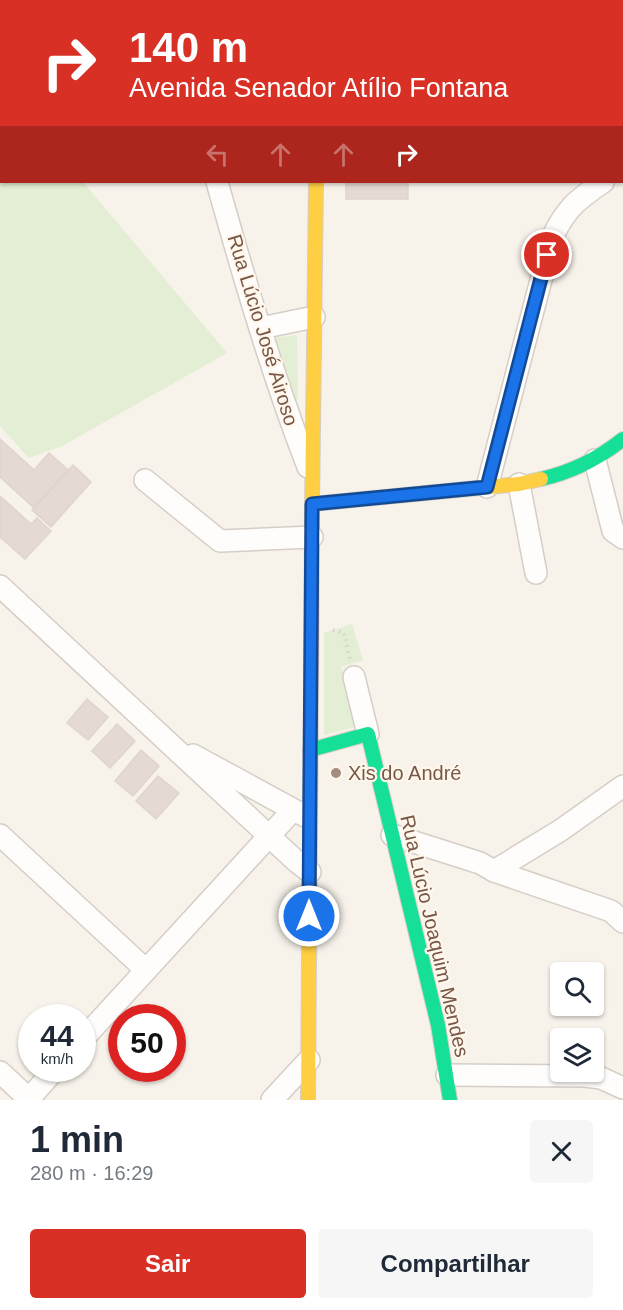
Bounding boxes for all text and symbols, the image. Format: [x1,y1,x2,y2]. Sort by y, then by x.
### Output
icon: right [30,24,108,102]
text: 140 m [129,24,248,71]
text: Avenida Senador Atílio Fontana [129,73,508,103]
icon: left [201,138,234,171]
icon: ahead [264,138,297,171]
icon: ahead [327,138,360,171]
icon: right [390,138,423,171]
pin [521,229,572,280]
street label: Rua Lúcio José Airoso [223,232,303,428]
icon: arrive [530,238,563,271]
place label: Xis do André [348,762,461,784]
marker: Xis do André [329,766,343,780]
street label: Rua Lúcio Joaquim Mendes [396,813,474,1059]
position arrow [277,884,341,948]
map controls [550,962,604,1082]
button: search [550,962,604,1016]
speed limit sign: 50 [108,1004,186,1082]
text: 44 [40,1019,74,1052]
button: layers [550,1028,604,1082]
text: km/h [41,1050,73,1067]
text: 1 min [30,1119,124,1160]
button: close [530,1120,593,1183]
text: 280 m · 16:29 [30,1162,153,1184]
button: Sair [30,1229,306,1298]
button: Compartilhar [318,1229,593,1298]

